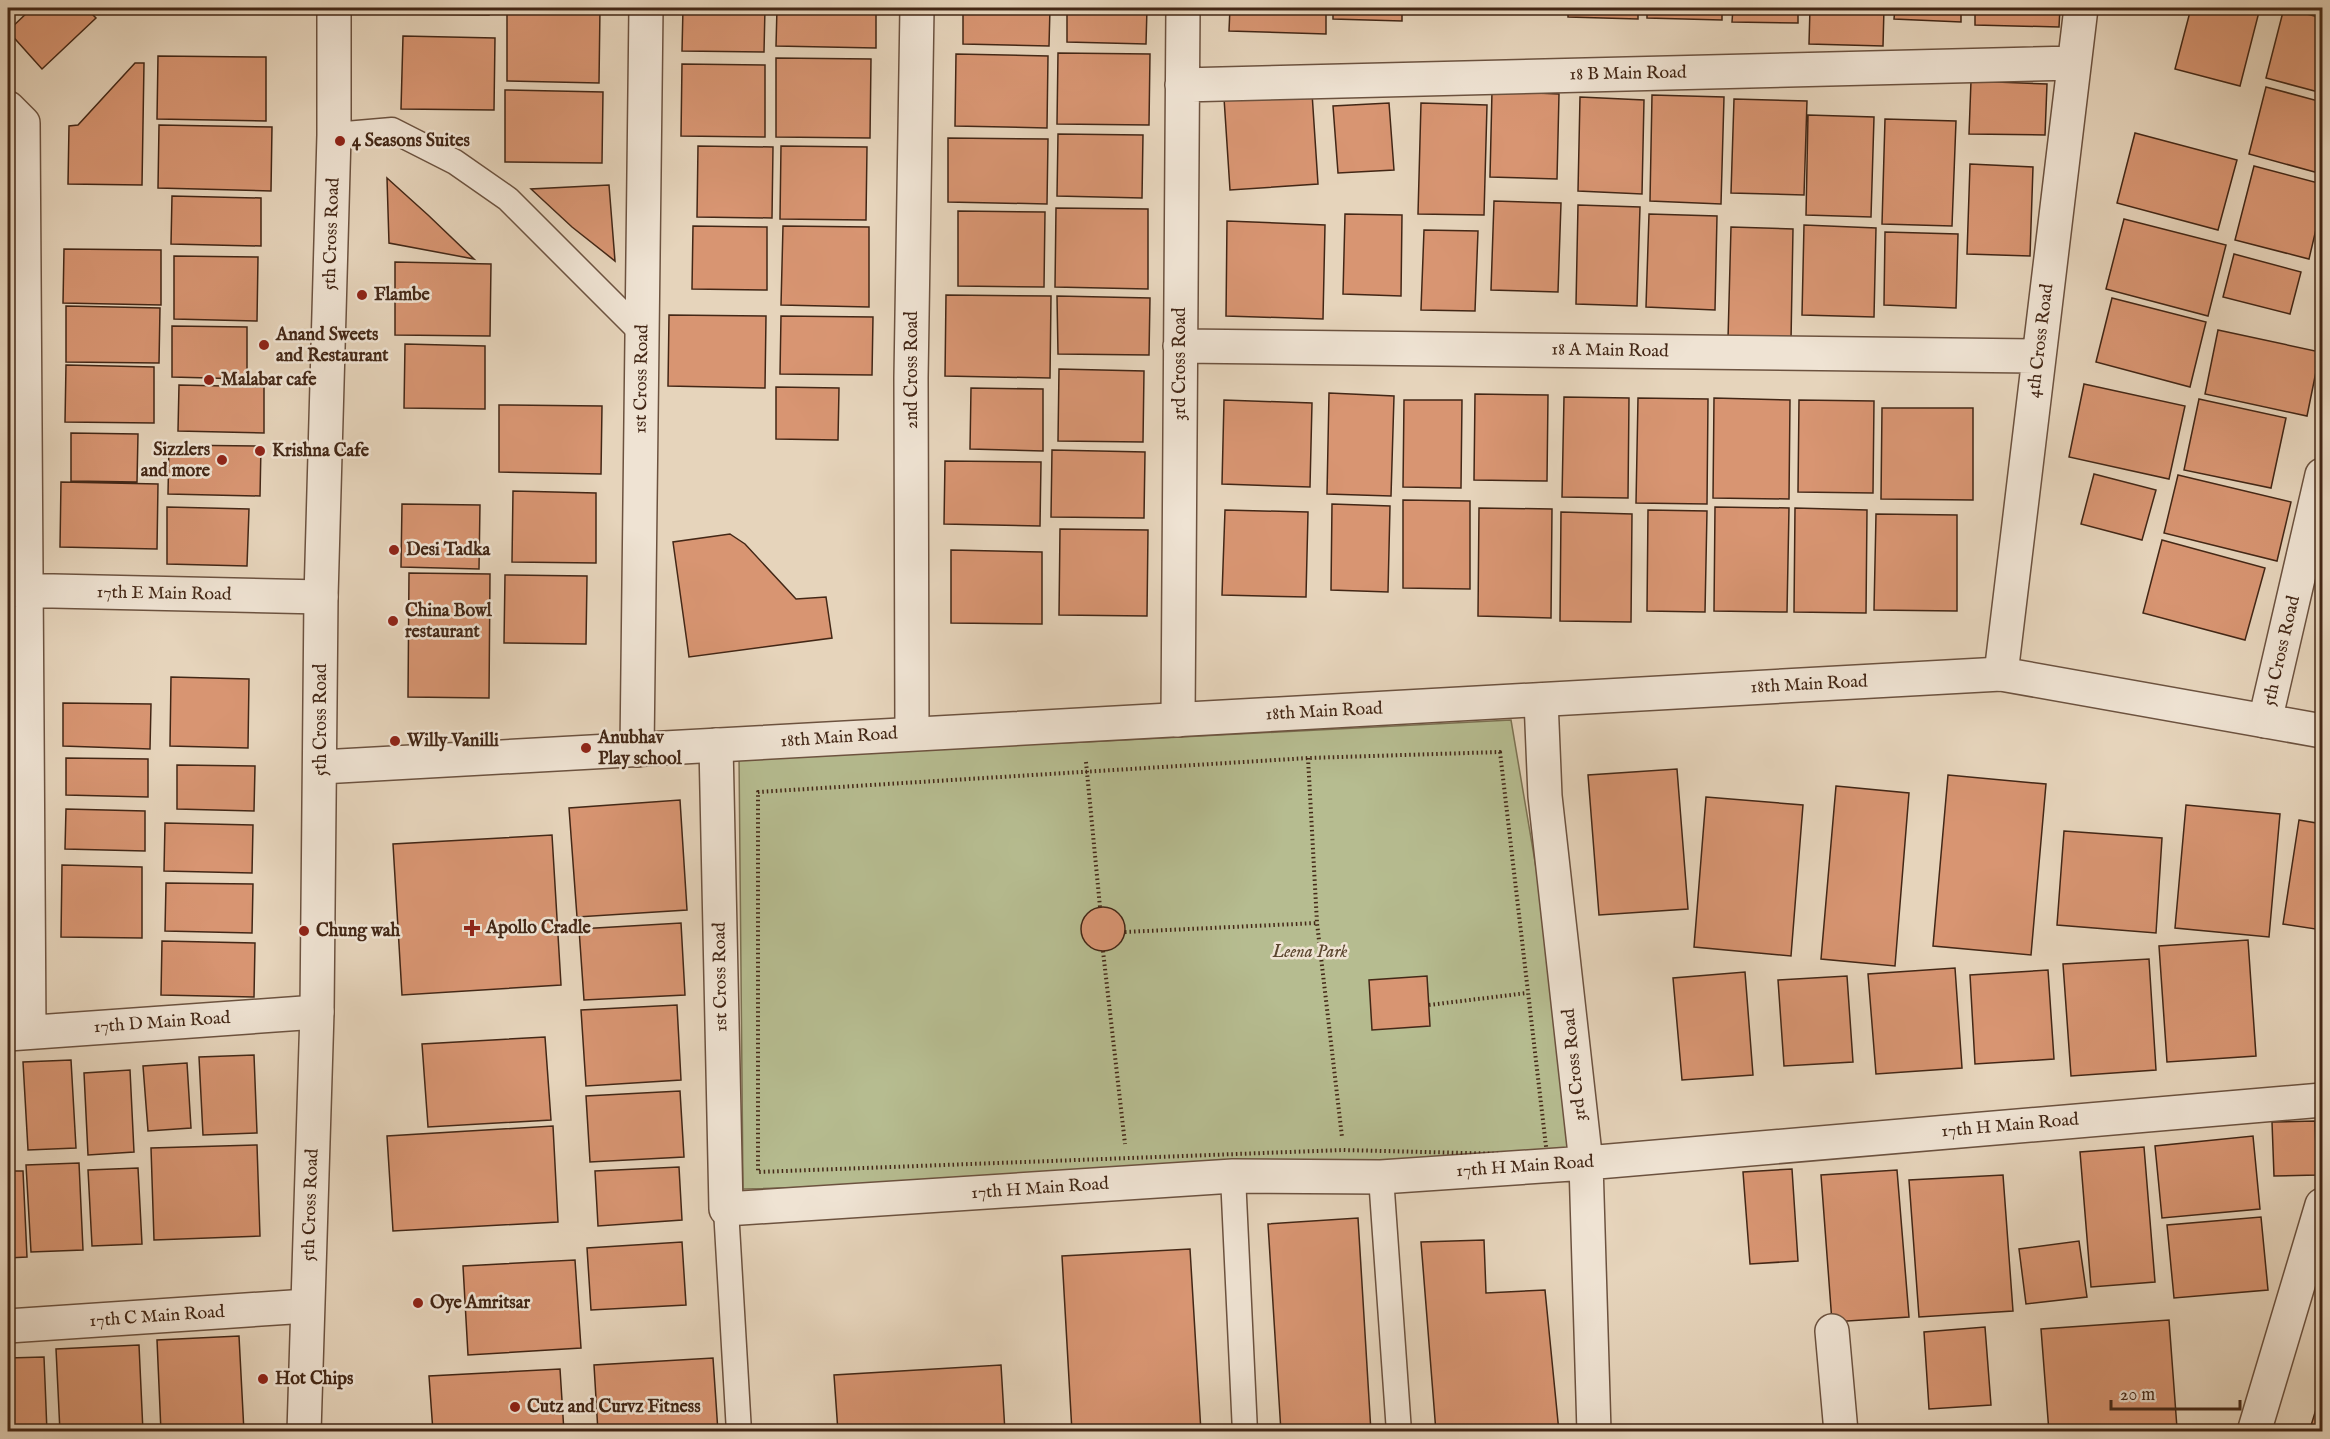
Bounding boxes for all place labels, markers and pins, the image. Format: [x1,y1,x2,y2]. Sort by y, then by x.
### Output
place label: 4 Seasons Suites [352,130,471,153]
marker: 4 Seasons Suites [333,134,347,148]
place label: Flambe [374,284,431,307]
marker: Flambe [355,288,369,302]
place label: Anand Sweets and Restaurant [275,324,389,368]
marker: Anand Sweets and Restaurant [257,338,271,352]
place label: Malabar cafe [221,369,317,392]
marker: Malabar cafe [202,373,216,387]
place label: Sizzlers and more [141,439,211,483]
place label: Krishna Cafe [272,440,370,463]
marker: Krishna Cafe [253,444,267,458]
marker: Sizzlers and more [215,453,229,467]
place label: Desi Tadka [406,539,492,562]
marker: Desi Tadka [387,543,401,557]
place label: China Bowl restaurant [405,600,493,644]
marker: China Bowl restaurant [386,614,400,628]
place label: Anubhav Play school [597,727,683,771]
place label: Willy Vanilli [406,730,499,753]
marker: Willy Vanilli [388,734,402,748]
marker: Anubhav Play school [579,741,593,755]
place label: Apollo Cradle [485,917,592,940]
marker: Apollo Cradle [463,919,481,937]
place label: Chung wah [316,920,401,943]
marker: Chung wah [297,924,311,938]
place label: Oye Amritsar [430,1292,530,1315]
marker: Oye Amritsar [411,1296,425,1310]
place label: Hot Chips [275,1368,354,1391]
marker: Hot Chips [256,1372,270,1386]
place label: Cutz and Curvz Fitness [527,1396,701,1419]
marker: Cutz and Curvz Fitness [508,1400,522,1414]

